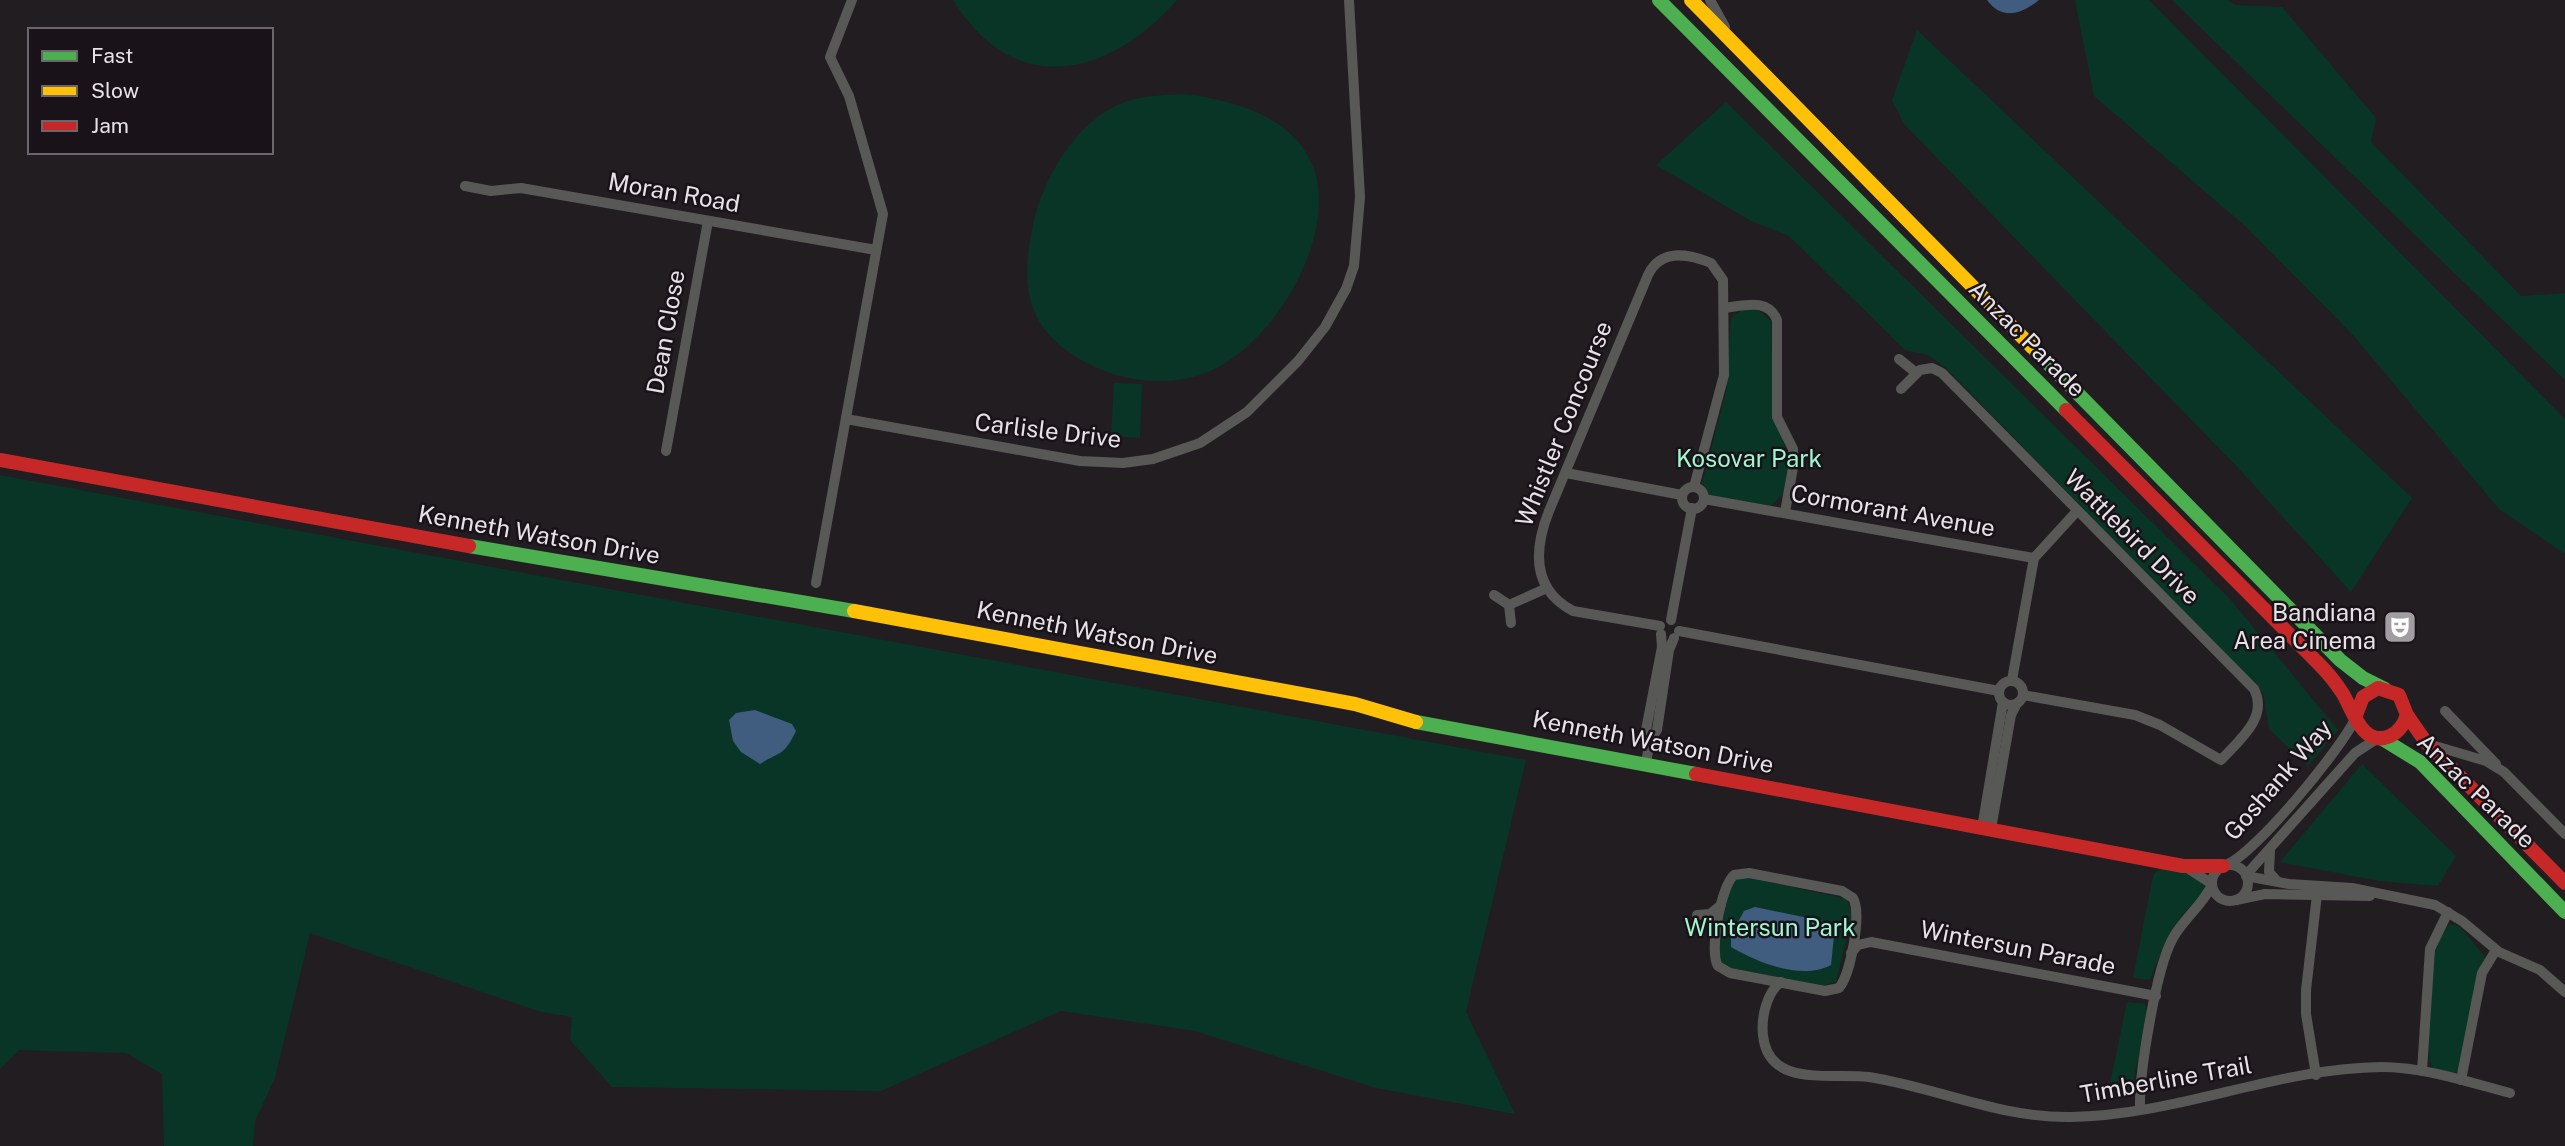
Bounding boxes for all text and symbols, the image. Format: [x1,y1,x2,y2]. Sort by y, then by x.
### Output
legend [28,28,273,154]
text: Fast [91,43,133,68]
text: Slow [91,78,139,103]
text: Jam [91,113,129,138]
street label: Moran Road [606,167,742,217]
street label: Dean Close [640,268,690,396]
street label: Anzac Parade [1964,274,2092,402]
street label: Whistler Concourse [1509,317,1617,530]
street label: Carlisle Drive [973,407,1123,453]
park label: Kosovar Park [1676,444,1822,472]
street label: Wattlebird Drive [2059,463,2206,610]
street label: Cormorant Avenue [1789,478,1998,542]
street label: Kenneth Watson Drive [416,499,662,569]
street label: Kenneth Watson Drive [974,595,1220,669]
place label: Bandiana Area Cinema [2233,598,2376,654]
theatre icon: Bandiana Area Cinema [2381,608,2419,646]
street label: Kenneth Watson Drive [1530,704,1776,778]
street label: Goshank Way [2217,713,2337,845]
street label: Anzac Parade [2412,727,2541,853]
park label: Wintersun Park [1684,913,1856,941]
street label: Wintersun Parade [1918,914,2118,980]
street label: Timberline Trail [2078,1050,2254,1108]

